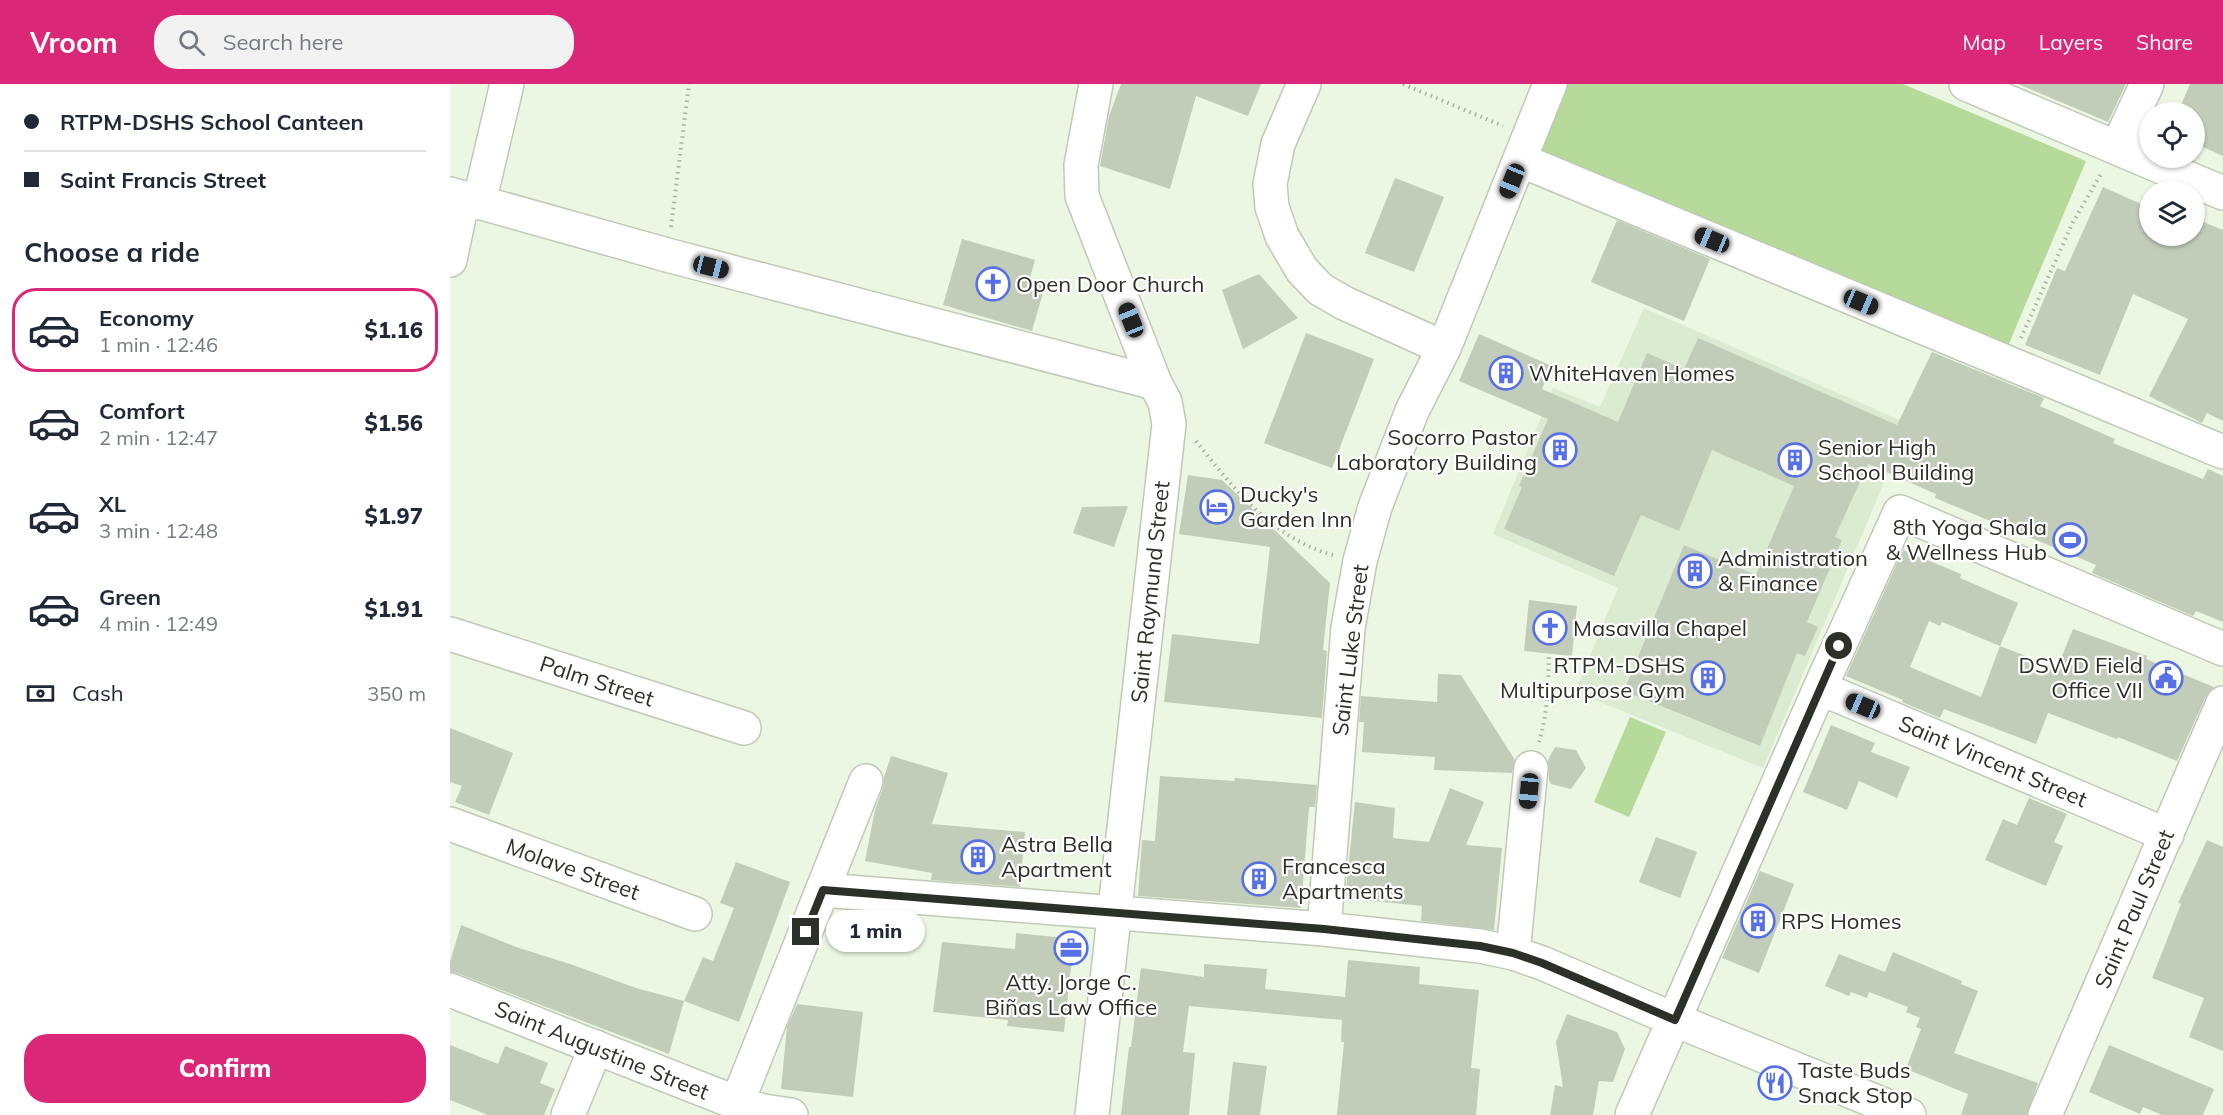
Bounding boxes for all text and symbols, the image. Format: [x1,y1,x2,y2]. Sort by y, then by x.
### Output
search box [154,15,574,69]
text: Vroom [30,25,118,60]
icon: search [175,26,208,59]
text: Search here [223,28,344,56]
text: Map [1963,29,2006,55]
text: Layers [2039,29,2103,55]
text: Share [2136,29,2193,55]
map controls [2139,102,2205,246]
button: locate [2139,102,2205,168]
text: RTPM-DSHS School Canteen [60,108,364,136]
car [1497,161,1527,201]
text: Saint Francis Street [60,166,266,194]
button: layers [2139,180,2205,246]
car [1692,225,1732,255]
text: Choose a ride [24,235,200,269]
car [691,254,731,280]
church icon: Open Door Church [975,266,1011,302]
place label: Open Door Church [1016,270,1204,298]
car [1841,287,1881,317]
car [1116,300,1146,340]
icon: car [27,303,81,357]
text: Economy [99,304,194,332]
text: $1.16 [364,316,423,344]
text: 1 min · 12:46 [99,332,218,357]
building icon: WhiteHaven Homes [1488,355,1524,391]
place label: WhiteHaven Homes [1529,359,1735,387]
icon: car [27,396,81,450]
text: Comfort [99,397,185,425]
text: $1.56 [364,409,423,437]
place label: Socorro Pastor Laboratory Building [1336,423,1537,476]
text: 2 min · 12:47 [99,425,218,450]
building icon: Socorro Pastor Laboratory Building [1542,432,1578,468]
place label: Senior High School Building [1818,433,1974,486]
building icon: Senior High School Building [1777,442,1813,478]
street label: Saint Raymund Street [1124,479,1176,704]
place label: Ducky's Garden Inn [1240,480,1352,533]
icon: car [27,489,81,543]
hotel icon: Ducky's Garden Inn [1199,489,1235,525]
text: XL [99,490,126,518]
text: $1.97 [364,502,423,530]
place label: 8th Yoga Shala & Wellness Hub [1886,513,2047,566]
text: 3 min · 12:48 [99,518,218,543]
sports icon: 8th Yoga Shala & Wellness Hub [2052,522,2088,558]
place label: Administration & Finance [1718,544,1868,597]
building icon: Administration & Finance [1677,553,1713,589]
street label: Saint Luke Street [1326,562,1374,737]
icon: car [27,582,81,636]
text: Green [99,583,161,611]
text: $1.91 [364,595,423,623]
church icon: Masavilla Chapel [1532,610,1568,646]
text: 4 min · 12:49 [99,611,218,636]
place label: Masavilla Chapel [1573,614,1747,642]
route start [1825,632,1852,659]
street label: Palm Street [536,649,658,713]
place label: RTPM-DSHS Multipurpose Gym [1500,651,1685,704]
place label: DSWD Field Office VII [2018,651,2143,704]
building icon: RTPM-DSHS Multipurpose Gym [1690,660,1726,696]
public building icon: DSWD Field Office VII [2148,660,2184,696]
icon: cash [24,677,57,710]
text: Cash [72,679,124,707]
text: 350 m [367,681,426,706]
car [1843,691,1883,721]
street label: Saint Vincent Street [1895,709,2092,813]
car [1518,772,1540,810]
street label: Saint Paul Street [2088,825,2180,993]
place label: Astra Bella Apartment [1001,830,1113,883]
street label: Molave Street [503,832,644,906]
building icon: Astra Bella Apartment [960,839,996,875]
place label: Francesca Apartments [1282,852,1404,905]
building icon: Francesca Apartments [1241,861,1277,897]
building icon: RPS Homes [1740,903,1776,939]
place label: RPS Homes [1781,907,1902,935]
callout: 1 min [827,911,926,953]
route end [792,918,819,945]
text: 1 min [849,918,902,943]
office icon: Atty. Jorge C. Biñas Law Office [1053,930,1089,966]
place label: Atty. Jorge C. Biñas Law Office [985,968,1157,1021]
street label: Saint Augustine Street [491,994,713,1106]
button: Confirm [24,1034,426,1103]
place label: Taste Buds Snack Stop [1798,1056,1913,1109]
restaurant icon: Taste Buds Snack Stop [1757,1065,1793,1101]

